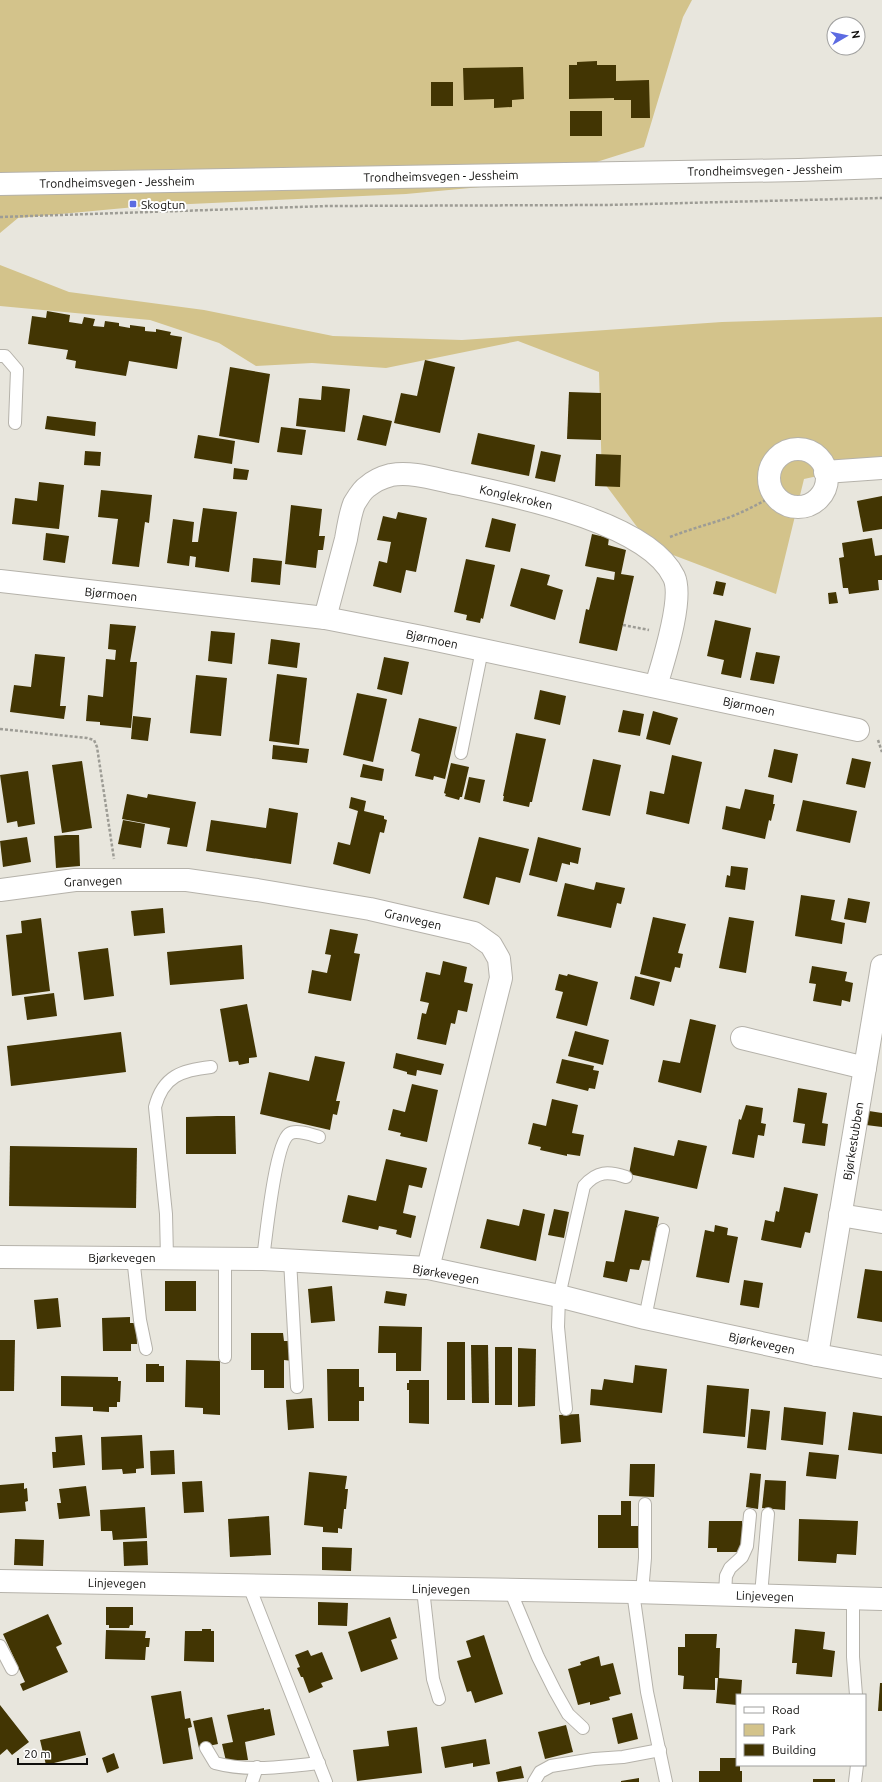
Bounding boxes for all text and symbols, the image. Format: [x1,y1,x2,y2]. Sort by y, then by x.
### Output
north arrow [826,16,866,56]
text: N [849,29,862,39]
street label: Trondheimsvegen - Jessheim [687,162,843,178]
street label: Trondheimsvegen - Jessheim [363,168,519,184]
street label: Trondheimsvegen - Jessheim [39,174,195,190]
place label: Skogtun [141,198,185,211]
marker: Skogtun [128,199,138,209]
street label: Konglekroken [478,482,554,512]
street label: Bjørmoen [84,585,138,603]
street label: Bjørmoen [405,627,459,651]
street label: Bjørmoen [722,694,776,718]
street label: Granvegen [64,873,122,889]
street label: Granvegen [383,906,443,932]
street label: Bjørkestubben [840,1101,866,1181]
street label: Bjørkevegen [88,1251,156,1264]
street label: Bjørkevegen [412,1262,480,1286]
street label: Bjørkevegen [728,1330,796,1356]
street label: Linjevegen [88,1576,146,1590]
street label: Linjevegen [412,1582,470,1596]
street label: Linjevegen [736,1588,794,1604]
legend [736,1694,866,1766]
text: Road [772,1703,800,1716]
text: Park [772,1723,796,1736]
scale bar [18,1740,87,1766]
text: Building [772,1743,816,1756]
text: 20 m [24,1747,51,1760]

